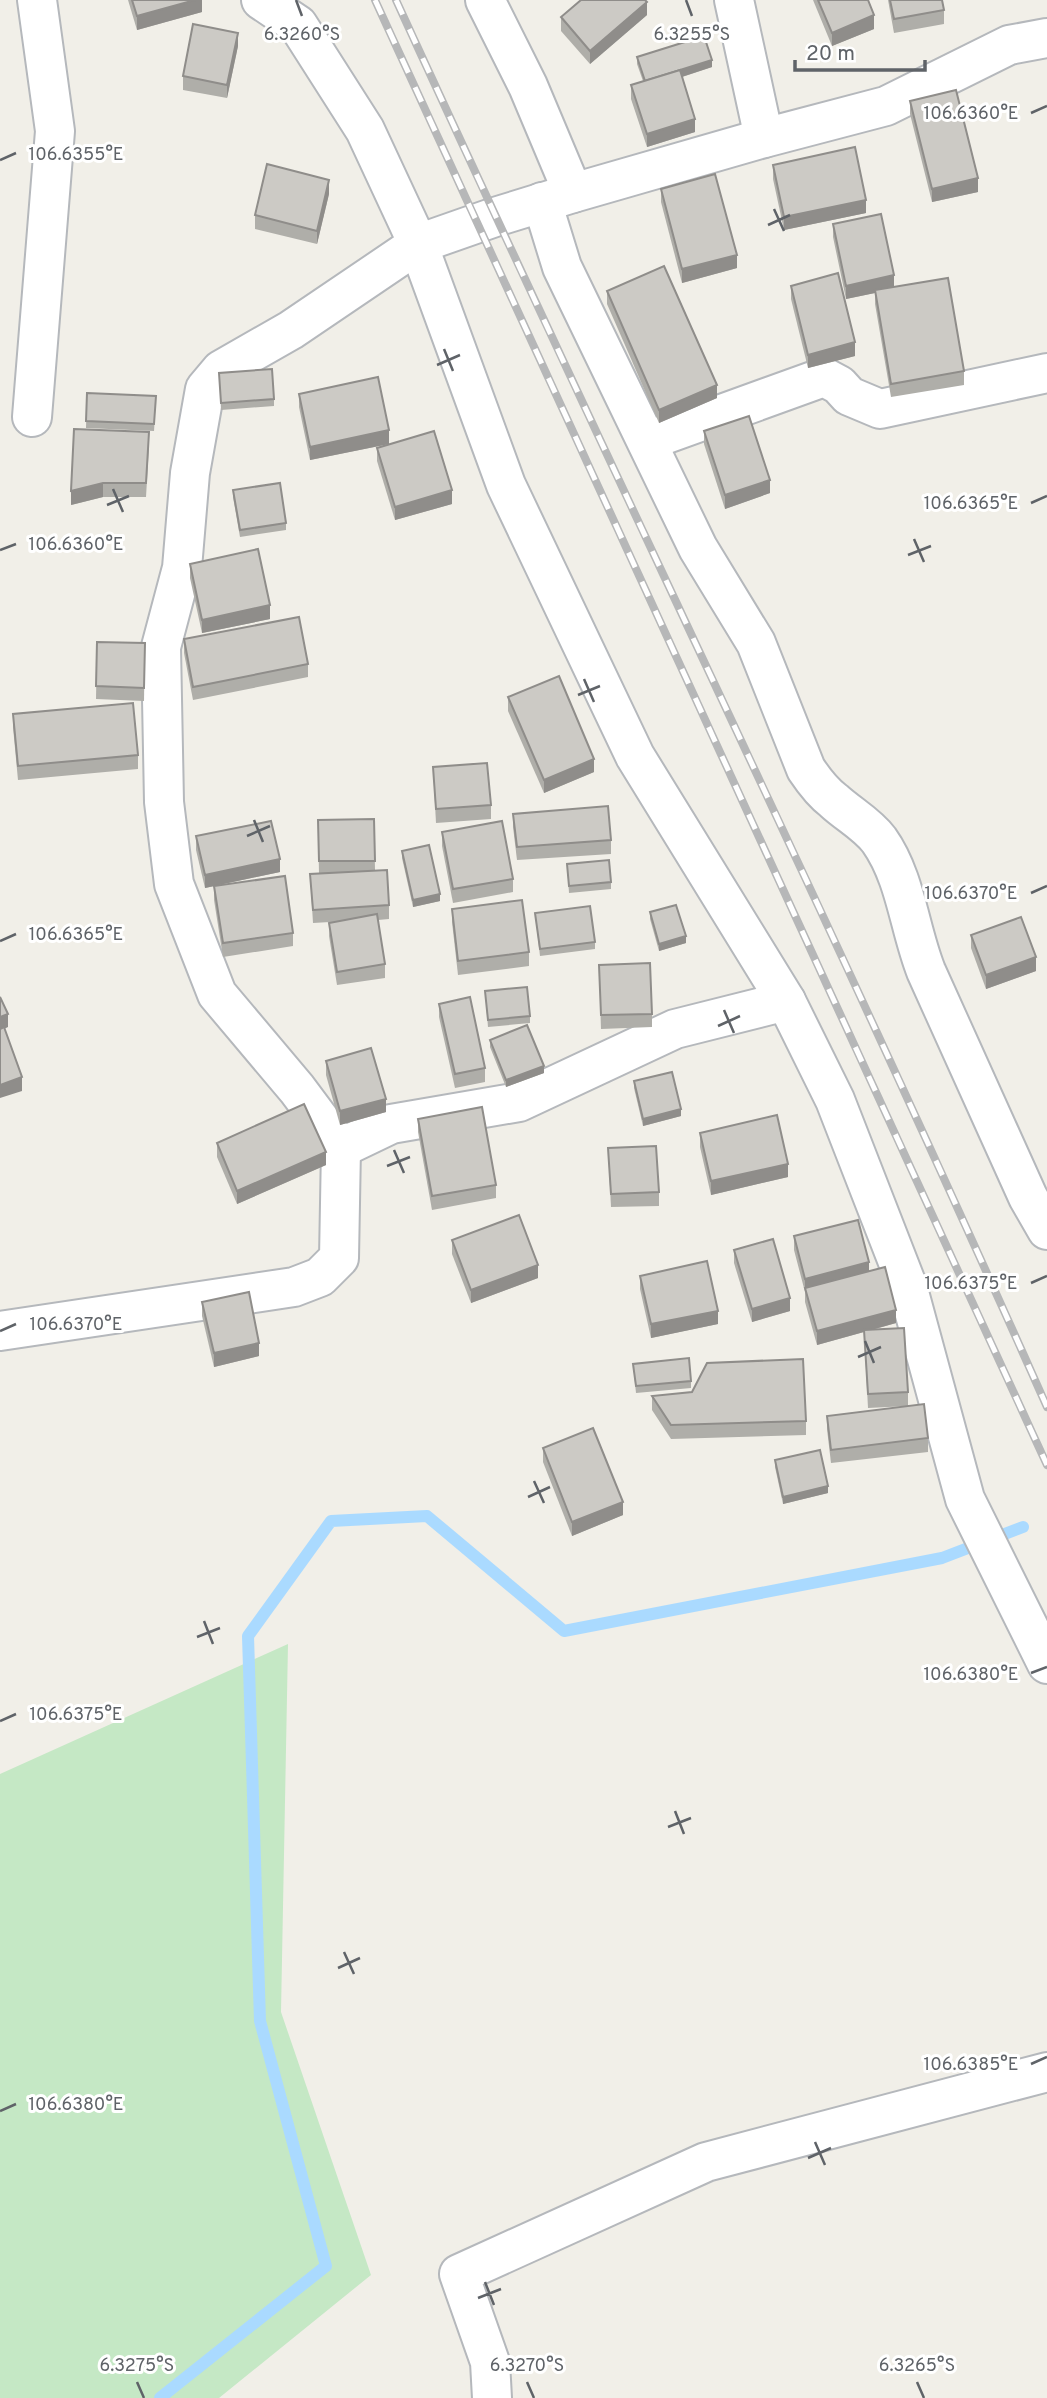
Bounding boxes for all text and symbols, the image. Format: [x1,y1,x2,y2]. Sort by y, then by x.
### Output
text: 6.3260°S [264,24,340,47]
text: 6.3255°S [654,24,730,47]
scale bar [795,28,925,72]
text: 20 m [806,41,855,68]
text: 106.6360°E [923,103,1019,126]
text: 106.6355°E [28,144,124,167]
text: 106.6365°E [924,493,1018,516]
text: 106.6360°E [28,534,124,557]
text: 106.6370°E [924,883,1018,906]
text: 106.6365°E [29,924,123,947]
text: 106.6375°E [924,1273,1018,1296]
text: 106.6370°E [29,1314,123,1337]
text: 106.6380°E [923,1664,1019,1687]
text: 106.6375°E [29,1704,123,1727]
text: 106.6385°E [924,2054,1018,2077]
text: 106.6380°E [28,2094,124,2117]
text: 6.3275°S [100,2355,174,2378]
text: 6.3270°S [490,2355,564,2378]
text: 6.3265°S [879,2355,955,2378]

